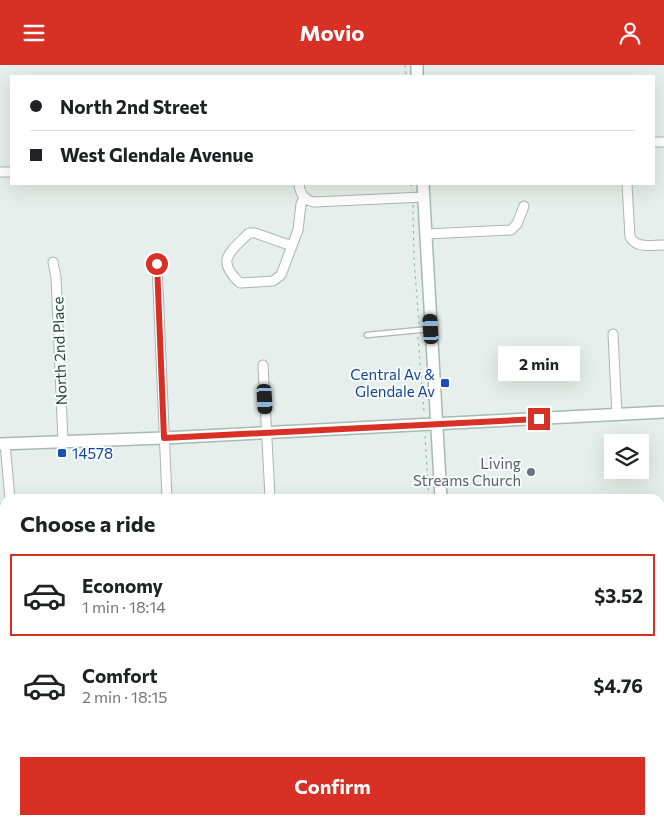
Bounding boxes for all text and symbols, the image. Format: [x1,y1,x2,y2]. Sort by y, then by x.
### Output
icon: menu [20,19,48,47]
text: Movio [300,19,364,46]
icon: person [616,19,644,47]
text: North 2nd Street [60,95,207,118]
text: West Glendale Avenue [60,143,253,166]
route start [146,253,168,275]
street label: North 2nd Place [48,296,70,406]
car [422,314,439,344]
callout: 2 min [498,347,580,381]
text: 2 min [519,354,559,373]
place label: Central Av & Glendale Av [350,365,435,400]
marker: Central Av & Glendale Av [439,377,451,389]
car [256,384,273,414]
route end [528,408,550,430]
map controls [604,434,649,479]
button: layers [604,434,649,479]
place label: 14578 [72,444,113,462]
marker: 14578 [56,447,68,459]
place label: Living Streams Church [413,454,521,489]
marker: Living Streams Church [525,466,537,478]
text: Choose a ride [20,510,155,537]
icon: car [22,573,67,618]
text: Economy [82,574,163,597]
text: $3.52 [594,584,643,607]
text: 1 min · 18:14 [82,597,166,616]
icon: car [22,663,67,708]
text: Comfort [82,664,158,687]
text: $4.76 [594,674,643,697]
text: 2 min · 18:15 [82,687,167,706]
button: Confirm [20,757,645,815]

